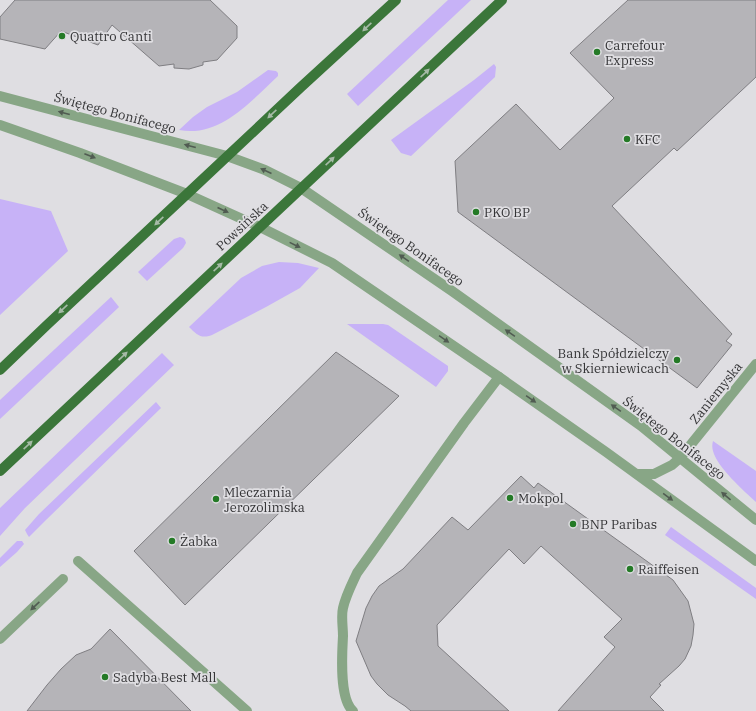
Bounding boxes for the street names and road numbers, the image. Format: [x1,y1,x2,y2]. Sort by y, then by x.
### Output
street label: Świętego Bonifacego [52,89,178,137]
street label: Powsińska [212,198,272,254]
street label: Świętego Bonifacego [355,204,467,290]
street label: Zaniemyska [686,359,746,427]
street label: Świętego Bonifacego [619,393,729,483]

